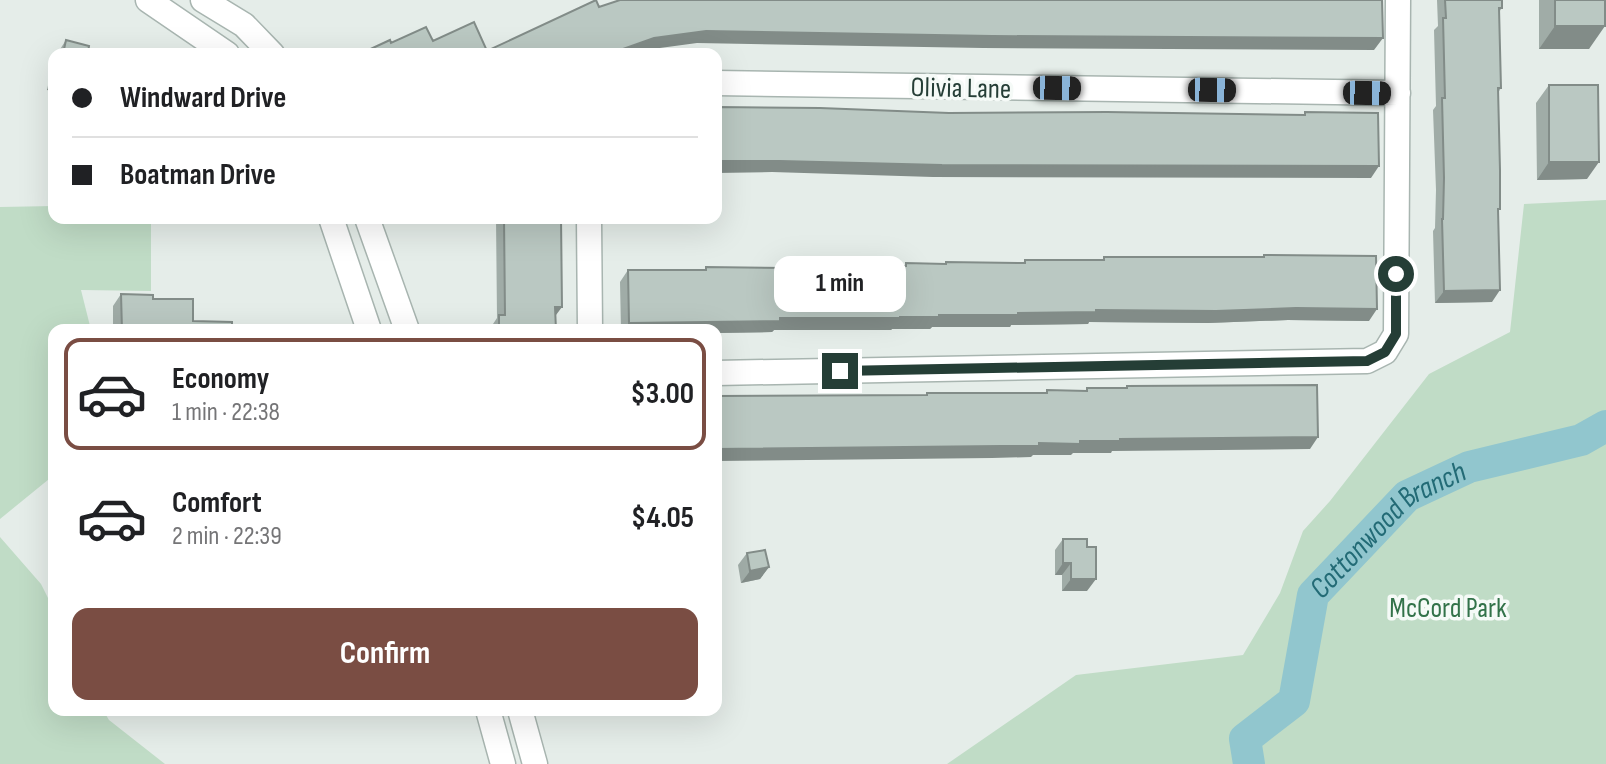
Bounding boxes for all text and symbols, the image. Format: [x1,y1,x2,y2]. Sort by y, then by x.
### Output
street label: Olivia Lane [910,71,1011,106]
car [1033,76,1081,100]
car [1188,78,1236,102]
text: Windward Drive [120,80,286,116]
car [1343,81,1391,105]
text: Boatman Drive [120,157,276,193]
callout: 1 min [774,255,906,311]
route start [1378,256,1414,292]
text: 1 min [816,268,864,299]
route end [822,353,858,389]
icon: car [76,358,148,430]
text: Economy [172,361,269,397]
text: $3.00 [630,376,694,412]
text: 1 min · 22:38 [172,397,280,428]
water label: Cottonwood Branch [1302,454,1472,606]
icon: car [76,482,148,554]
text: Comfort [172,485,262,521]
text: $4.05 [631,500,694,536]
text: 2 min · 22:39 [172,521,282,552]
park label: McCord Park [1389,592,1507,625]
button: Confirm [72,608,698,700]

